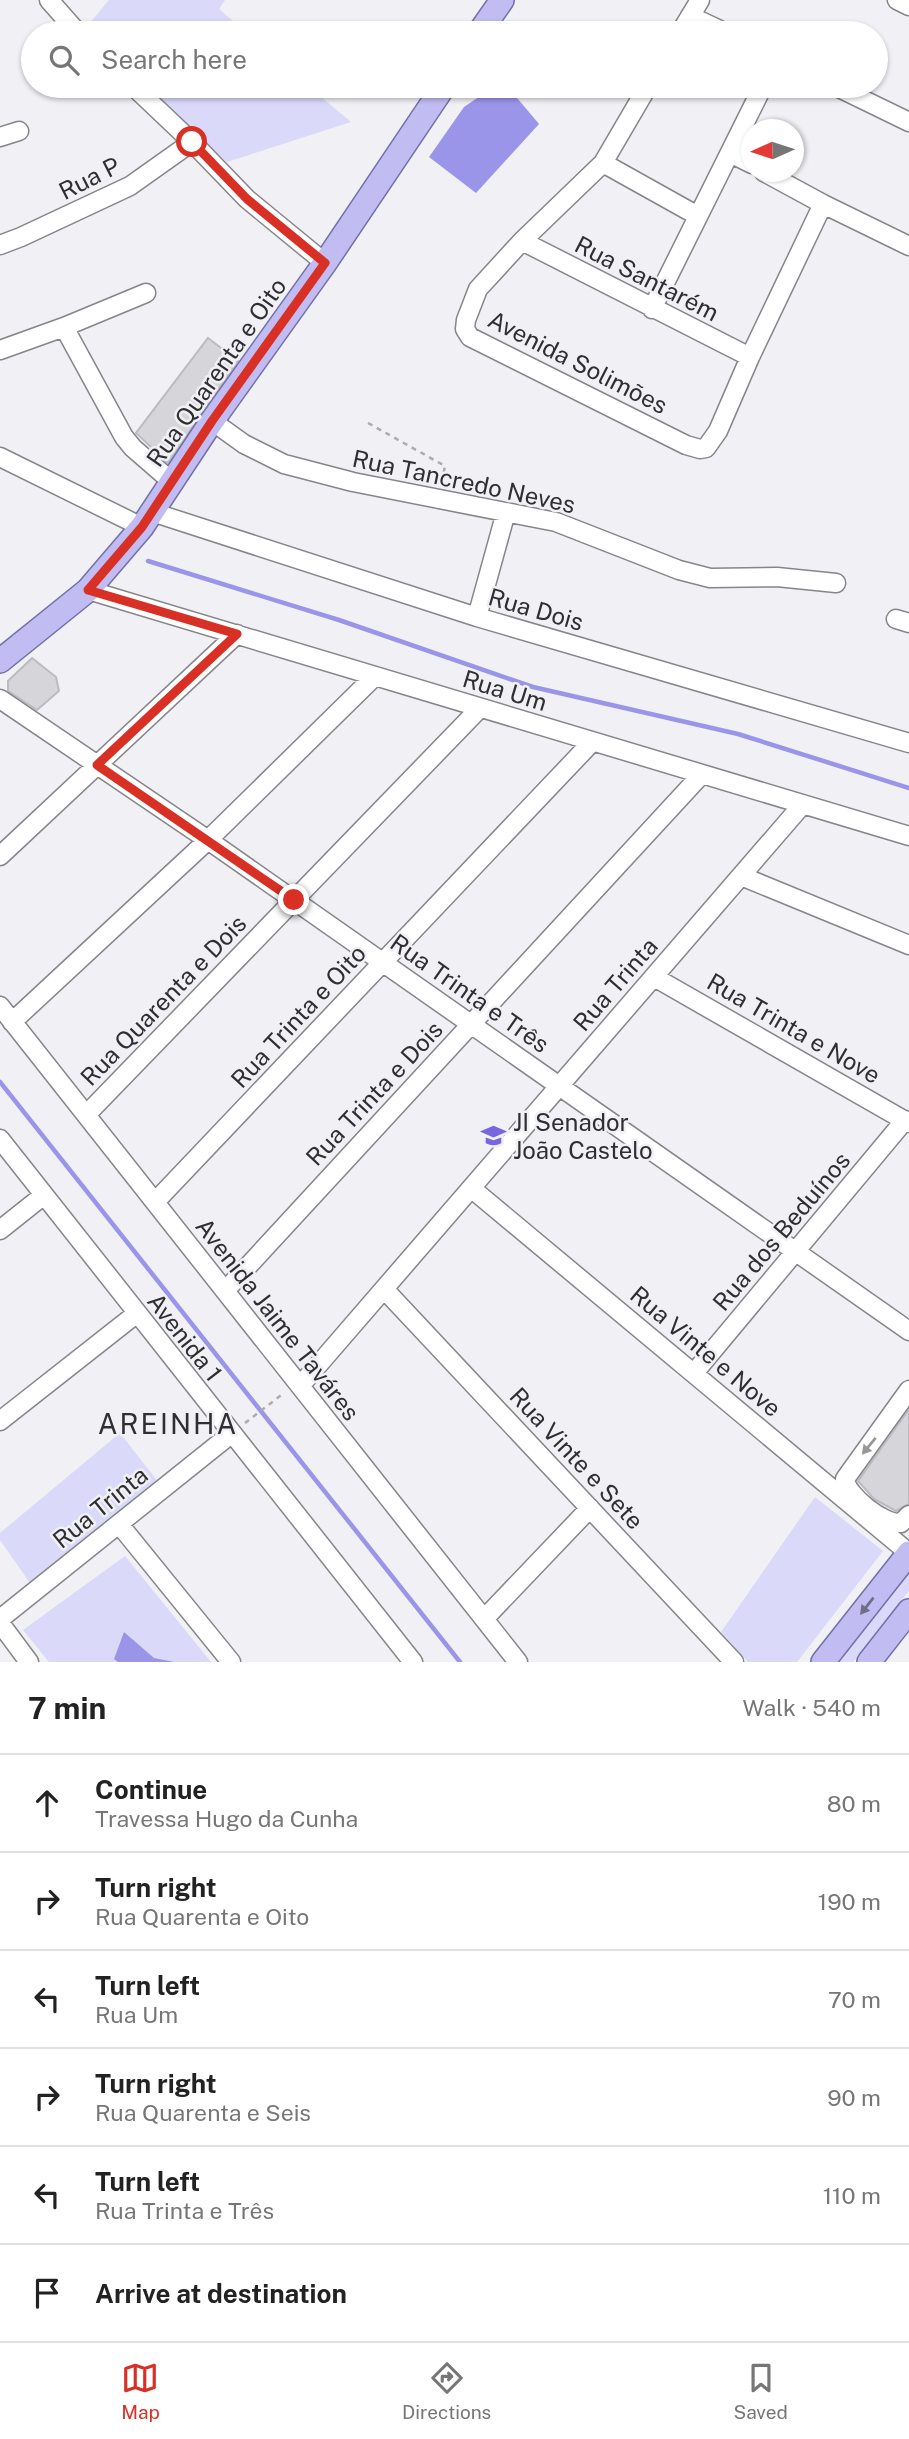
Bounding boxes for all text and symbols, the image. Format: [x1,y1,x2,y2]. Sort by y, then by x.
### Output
search box [21,21,888,98]
icon: search [45,41,83,79]
text: Search here [101,44,247,75]
north arrow [741,119,804,182]
route start [176,126,207,157]
street label: Rua P [54,151,124,205]
street label: Rua Santarém [570,230,724,326]
street label: Rua Quarenta e Oito [140,272,292,472]
street label: Avenida Solimões [484,305,672,419]
street label: Rua Tancredo Neves [350,444,578,518]
street label: Rua Dois [485,582,587,636]
street label: Rua Um [459,664,551,716]
route end [278,884,309,915]
street label: Rua Quarenta e Dois [74,909,252,1091]
street label: Rua Trinta e Três [385,928,555,1058]
street label: Rua Trinta [567,932,663,1036]
street label: Rua Trinta e Oito [225,939,371,1093]
street label: Rua Trinta e Nove [702,967,886,1089]
street label: Rua Trinta e Dois [300,1015,448,1171]
place label: JI Senador João Castelo [513,1108,653,1164]
school or university icon: JI Senador João Castelo [479,1122,507,1150]
street label: Rua dos Beduínos [707,1146,855,1316]
street label: Avenida Jaime Taváres [190,1212,366,1426]
street label: Rua Vinte e Nove [625,1280,787,1422]
street label: Avenida 1 [142,1287,228,1387]
street label: Rua Vinte e Sete [504,1382,650,1534]
district label: AREINHA [98,1407,238,1440]
one-way arrow [862,1436,877,1454]
street label: Rua Trinta [47,1460,153,1554]
one-way arrow [859,1597,874,1615]
text: 7 min [28,1690,106,1726]
text: Walk · 540 m [743,1694,881,1721]
text: Continue [95,1774,207,1805]
icon: ahead [28,1784,66,1822]
text: 80 m [827,1790,881,1817]
text: Travessa Hugo da Cunha [95,1805,358,1832]
text: Turn right [95,1872,217,1903]
icon: right [28,1882,66,1920]
text: 190 m [818,1888,881,1915]
text: Rua Quarenta e Oito [95,1903,309,1930]
text: Turn left [95,1970,200,2001]
icon: left [28,1980,66,2018]
text: 70 m [828,1986,881,2013]
text: Rua Um [95,2001,178,2028]
text: Turn right [95,2068,217,2099]
icon: right [28,2078,66,2116]
text: 90 m [827,2084,881,2111]
text: Rua Quarenta e Seis [95,2099,311,2126]
text: Turn left [95,2166,200,2197]
icon: left [28,2176,66,2214]
text: 110 m [823,2182,881,2209]
text: Rua Trinta e Três [95,2197,274,2224]
icon: arrive [28,2274,66,2312]
text: Arrive at destination [95,2278,347,2309]
tab: Map [121,2359,160,2423]
tab: Directions [402,2359,491,2423]
tab: Saved [734,2359,788,2423]

